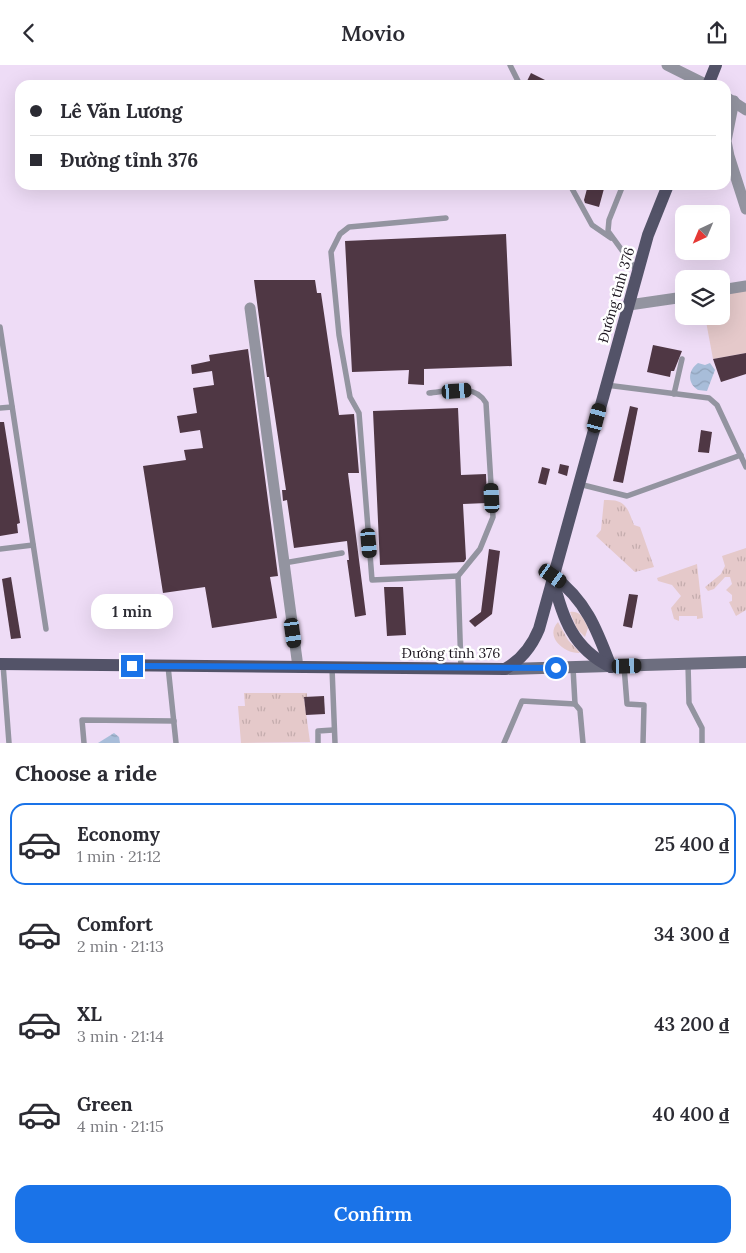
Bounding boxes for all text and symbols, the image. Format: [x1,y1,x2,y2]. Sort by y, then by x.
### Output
icon: back [15,19,43,47]
text: Movio [341,19,405,47]
icon: share [703,19,731,47]
text: Lê Văn Lương [60,99,182,123]
text: Đường tỉnh 376 [60,148,198,172]
north arrow [675,205,730,260]
map controls [675,205,730,325]
street label: Đường tỉnh 376 [594,245,638,345]
button: layers [675,270,730,325]
car [441,382,472,400]
car [585,402,608,434]
car [483,483,500,513]
car [360,527,377,559]
car [536,561,569,591]
callout: 1 min [91,593,173,629]
text: 1 min [112,601,152,621]
car [283,617,302,649]
street label: Đường tỉnh 376 [402,644,500,662]
route end [121,655,143,677]
route start [545,657,567,679]
car [611,658,642,674]
text: Choose a ride [15,759,157,787]
icon: car [17,822,62,867]
text: Economy [77,822,160,846]
text: 25 400 ₫ [654,832,729,856]
text: 1 min · 21:12 [77,846,161,866]
icon: car [17,912,62,957]
text: Comfort [77,912,153,936]
text: 34 300 ₫ [654,922,729,946]
text: 2 min · 21:13 [77,936,164,956]
icon: car [17,1002,62,1047]
text: XL [77,1002,102,1026]
text: 43 200 ₫ [654,1012,729,1036]
text: 3 min · 21:14 [77,1026,164,1046]
icon: car [17,1092,62,1137]
text: Green [77,1092,133,1116]
text: 40 400 ₫ [653,1102,729,1126]
text: 4 min · 21:15 [77,1116,164,1136]
button: Confirm [15,1185,731,1243]

